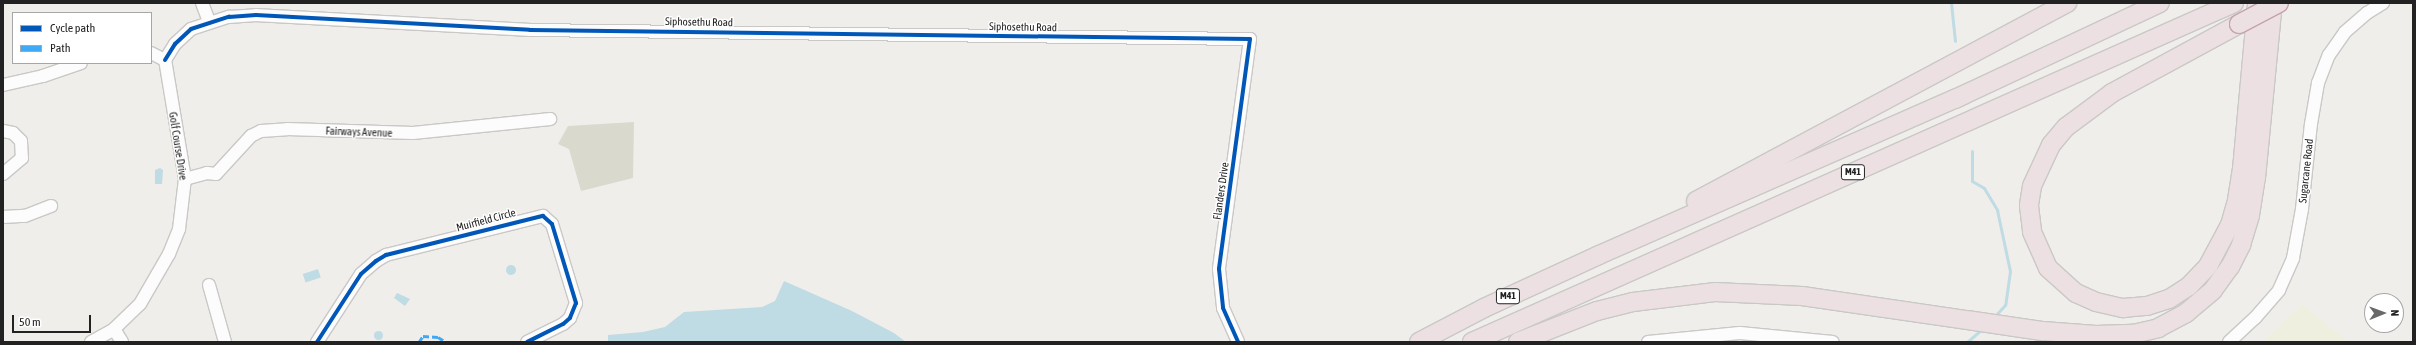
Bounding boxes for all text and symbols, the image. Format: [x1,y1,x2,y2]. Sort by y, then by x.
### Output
legend [12,12,152,64]
street label: Siphosethu Road [665,15,733,29]
street label: Siphosethu Road [989,20,1057,34]
text: Cycle path [50,21,95,35]
text: Path [50,41,71,55]
street label: Golf Course Drive [166,111,190,181]
street label: Fairways Avenue [325,124,393,140]
street label: Sugarcane Road [2296,138,2316,204]
street label: Flanders Drive [1210,161,1232,221]
road number: M41 [1840,164,1866,180]
street label: Muirfield Circle [455,206,517,234]
road number: M41 [1495,288,1521,304]
north arrow [2364,293,2404,333]
scale bar [14,307,93,333]
text: N [2389,309,2401,316]
text: 50 m [19,315,41,329]

